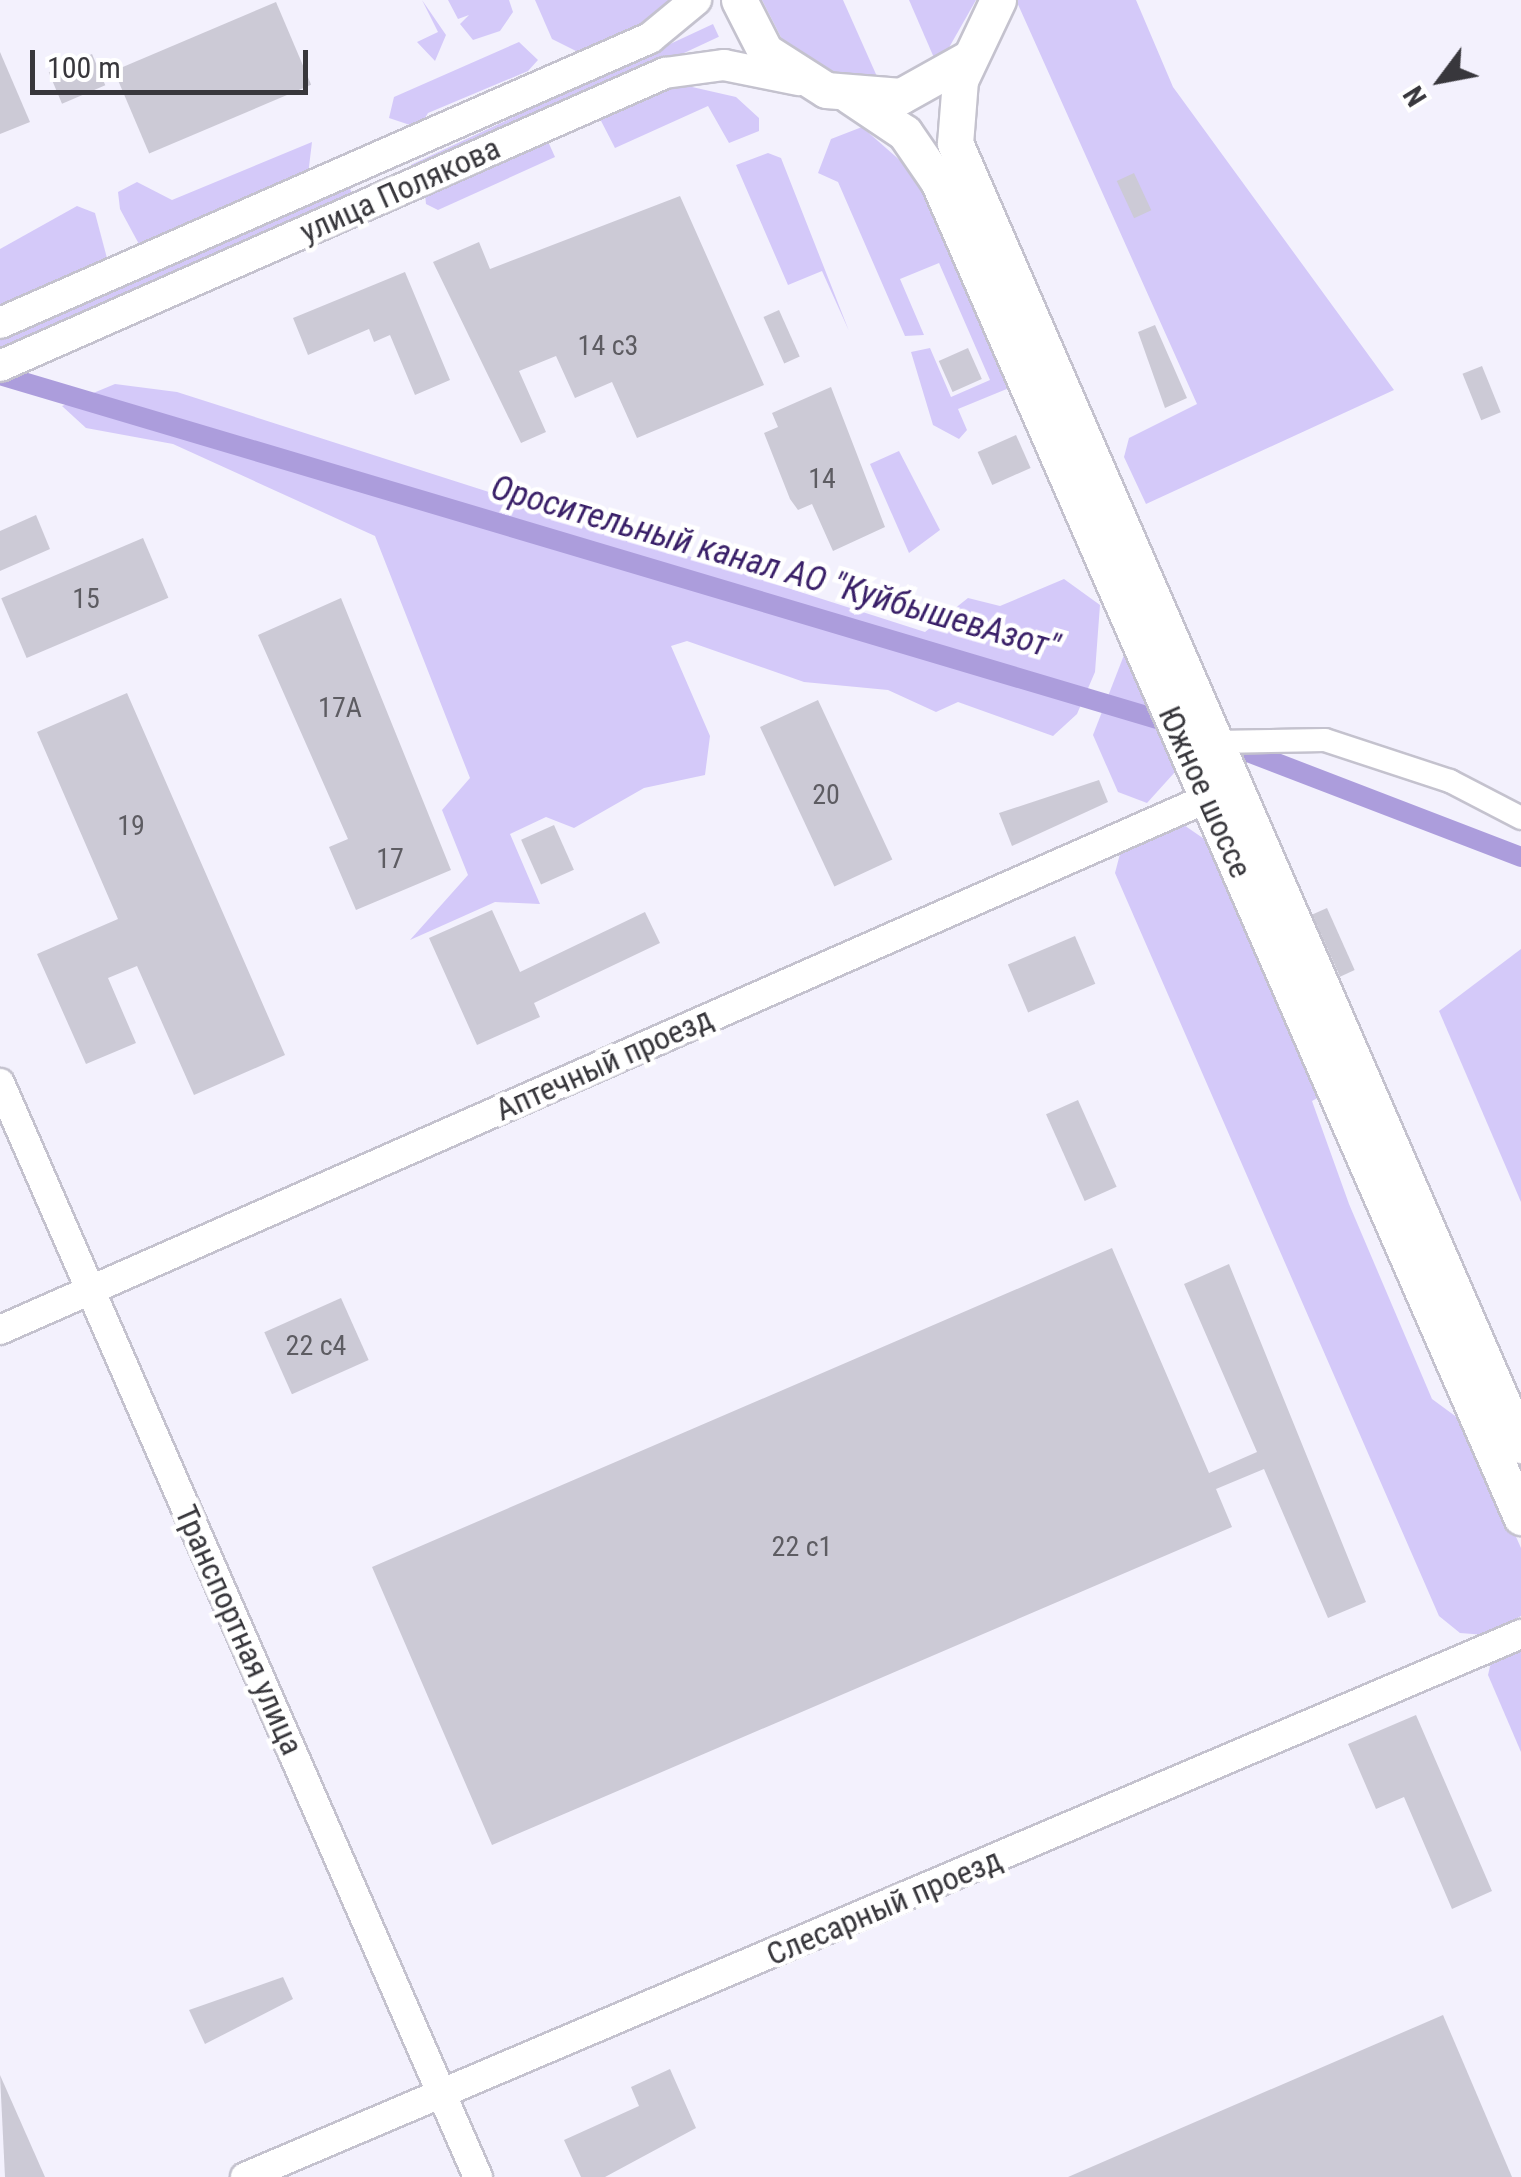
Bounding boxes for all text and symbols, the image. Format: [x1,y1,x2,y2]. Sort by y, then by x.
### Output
scale bar [35,30,312,92]
north arrow [1391,30,1491,130]
text: 100 m [47,50,121,85]
text: N [1397,80,1434,112]
street label: улица Полякова [294,129,506,251]
house number: 14 с3 [578,329,638,363]
house number: 14 [808,462,836,496]
water label: Оросительный канал АО "КуйбышевАзот" [486,467,1064,669]
house number: 15 [72,582,100,616]
house number: 17А [318,691,362,725]
street label: Южное шоссе [1150,700,1260,884]
house number: 20 [812,778,840,812]
house number: 19 [117,809,145,843]
house number: 17 [376,842,404,876]
street label: Аптечный проезд [489,999,719,1129]
house number: 22 с4 [286,1329,346,1363]
street label: Транспортная улица [167,1499,311,1761]
house number: 22 с1 [772,1530,832,1564]
street label: Слесарный проезд [761,1840,1007,1974]

